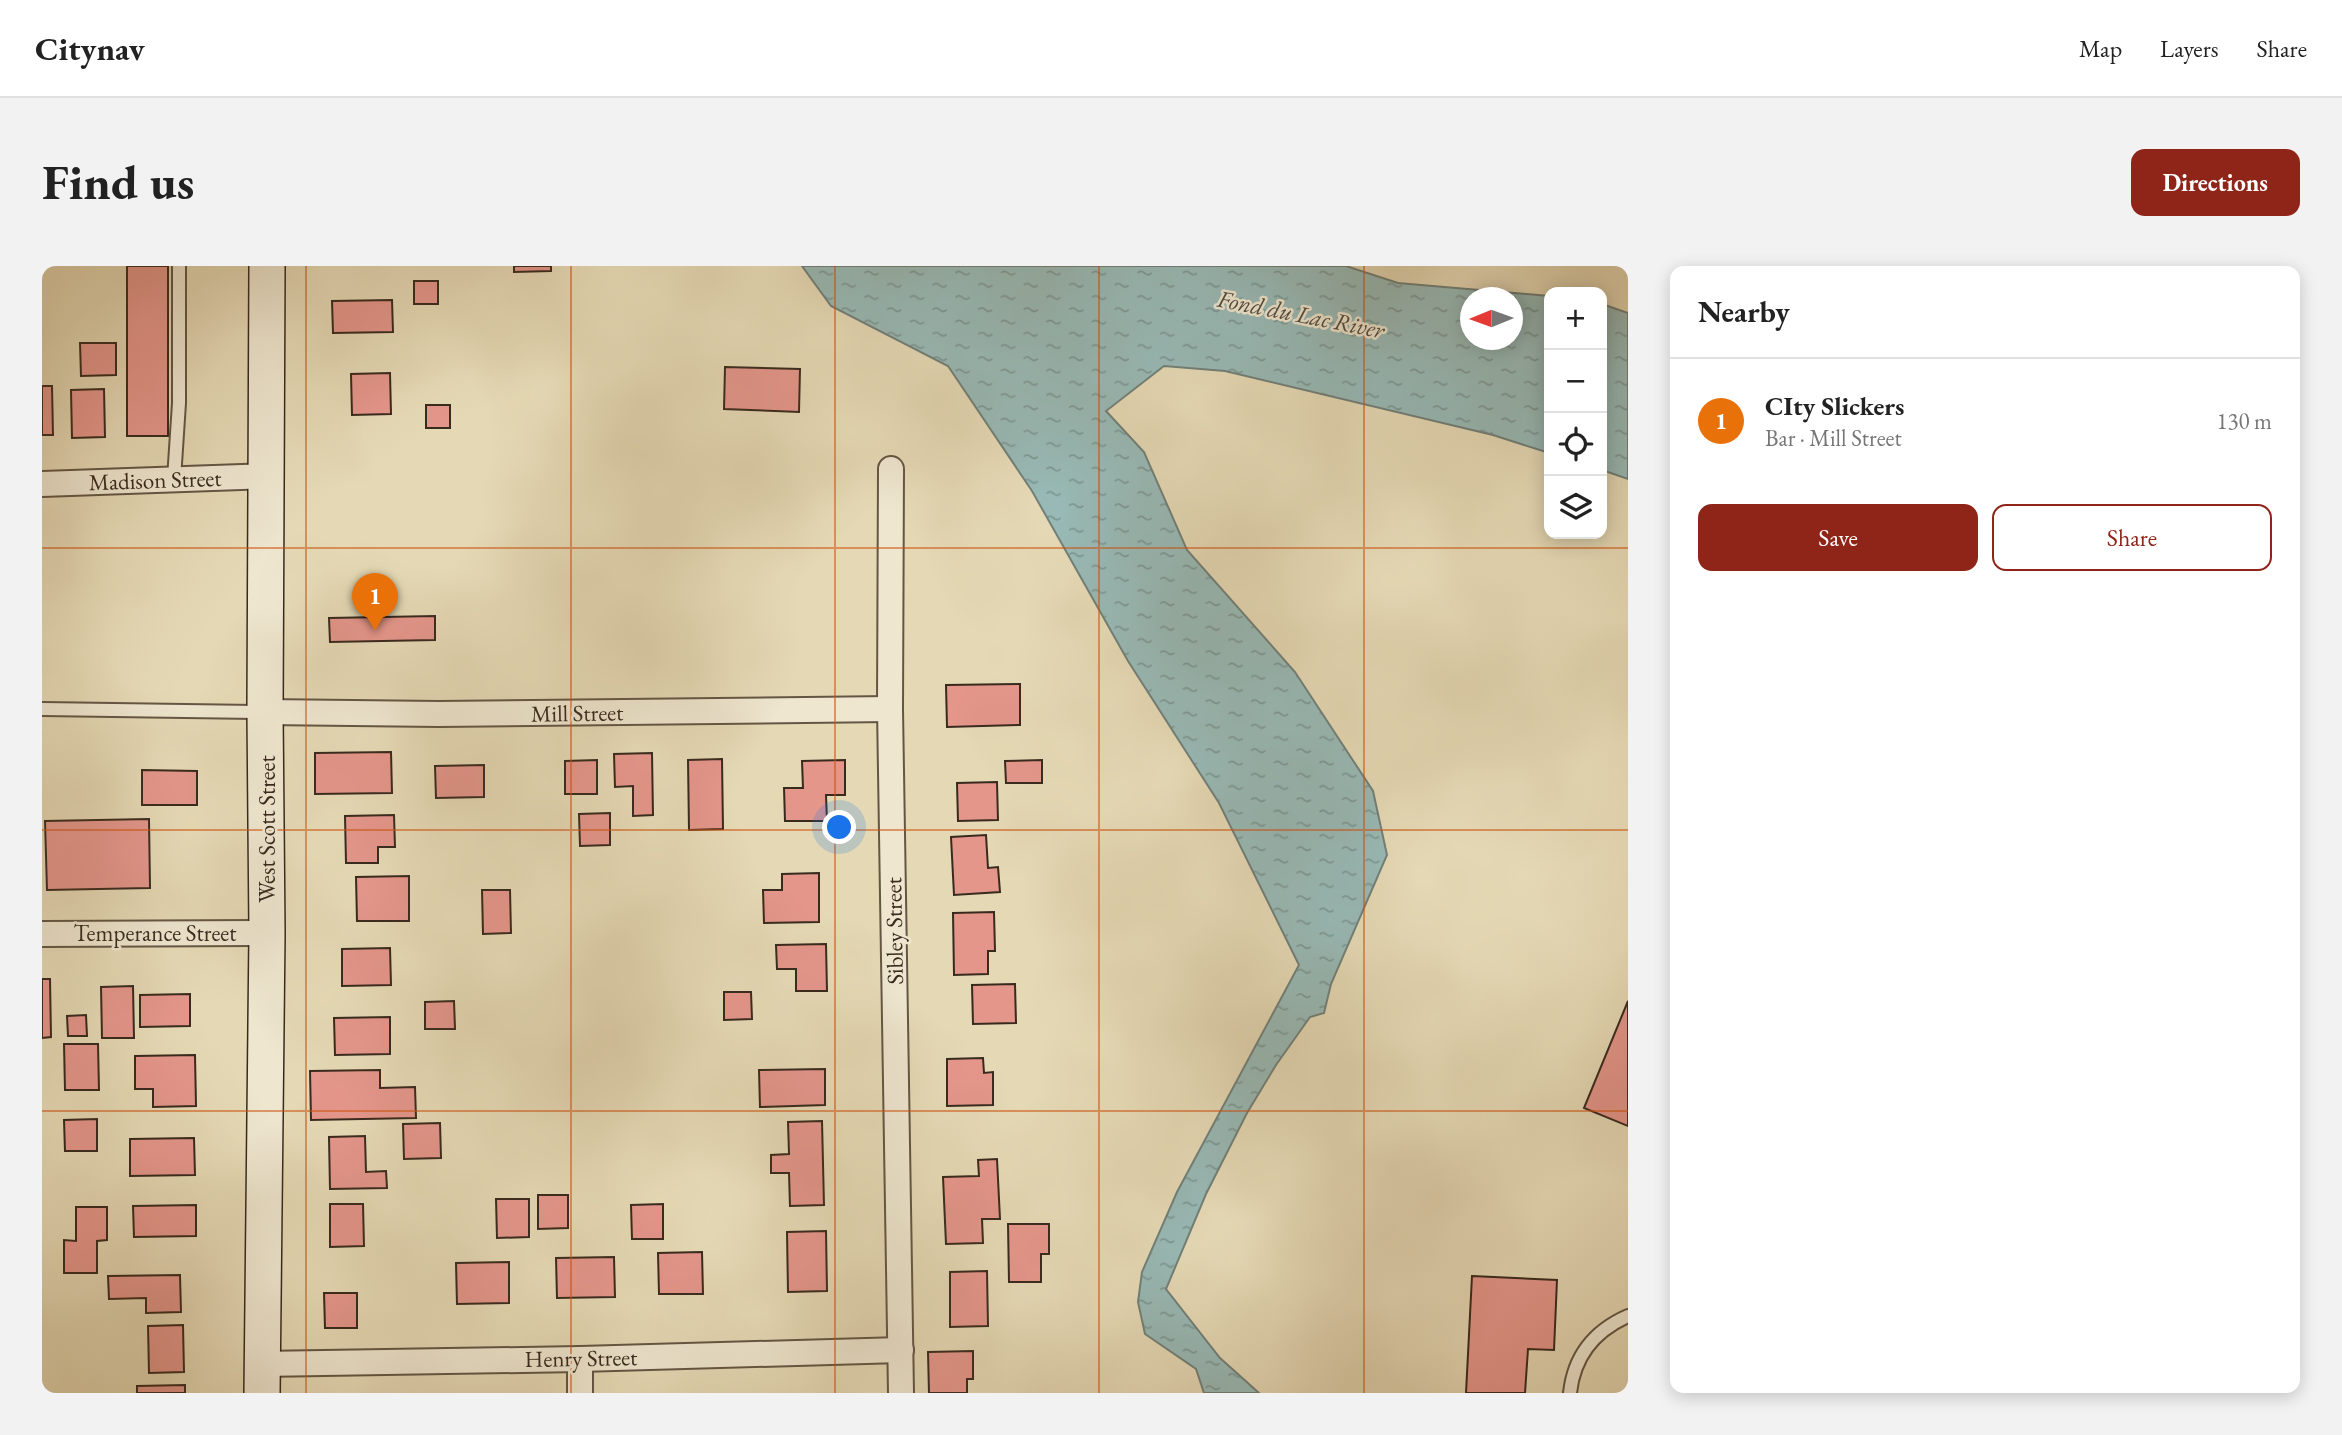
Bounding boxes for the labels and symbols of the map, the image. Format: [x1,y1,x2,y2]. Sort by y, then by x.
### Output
water label: Fond du Lac River [1214,282,1389,346]
north arrow [1460,287,1523,350]
street label: Madison Street [88,463,223,497]
pin: 1 [352,573,398,631]
street label: Mill Street [530,697,624,729]
street label: West Scott Street [252,754,282,903]
your location [822,810,856,844]
street label: Sibley Street [878,876,910,985]
street label: Temperance Street [74,918,237,948]
street label: Henry Street [524,1342,638,1374]

